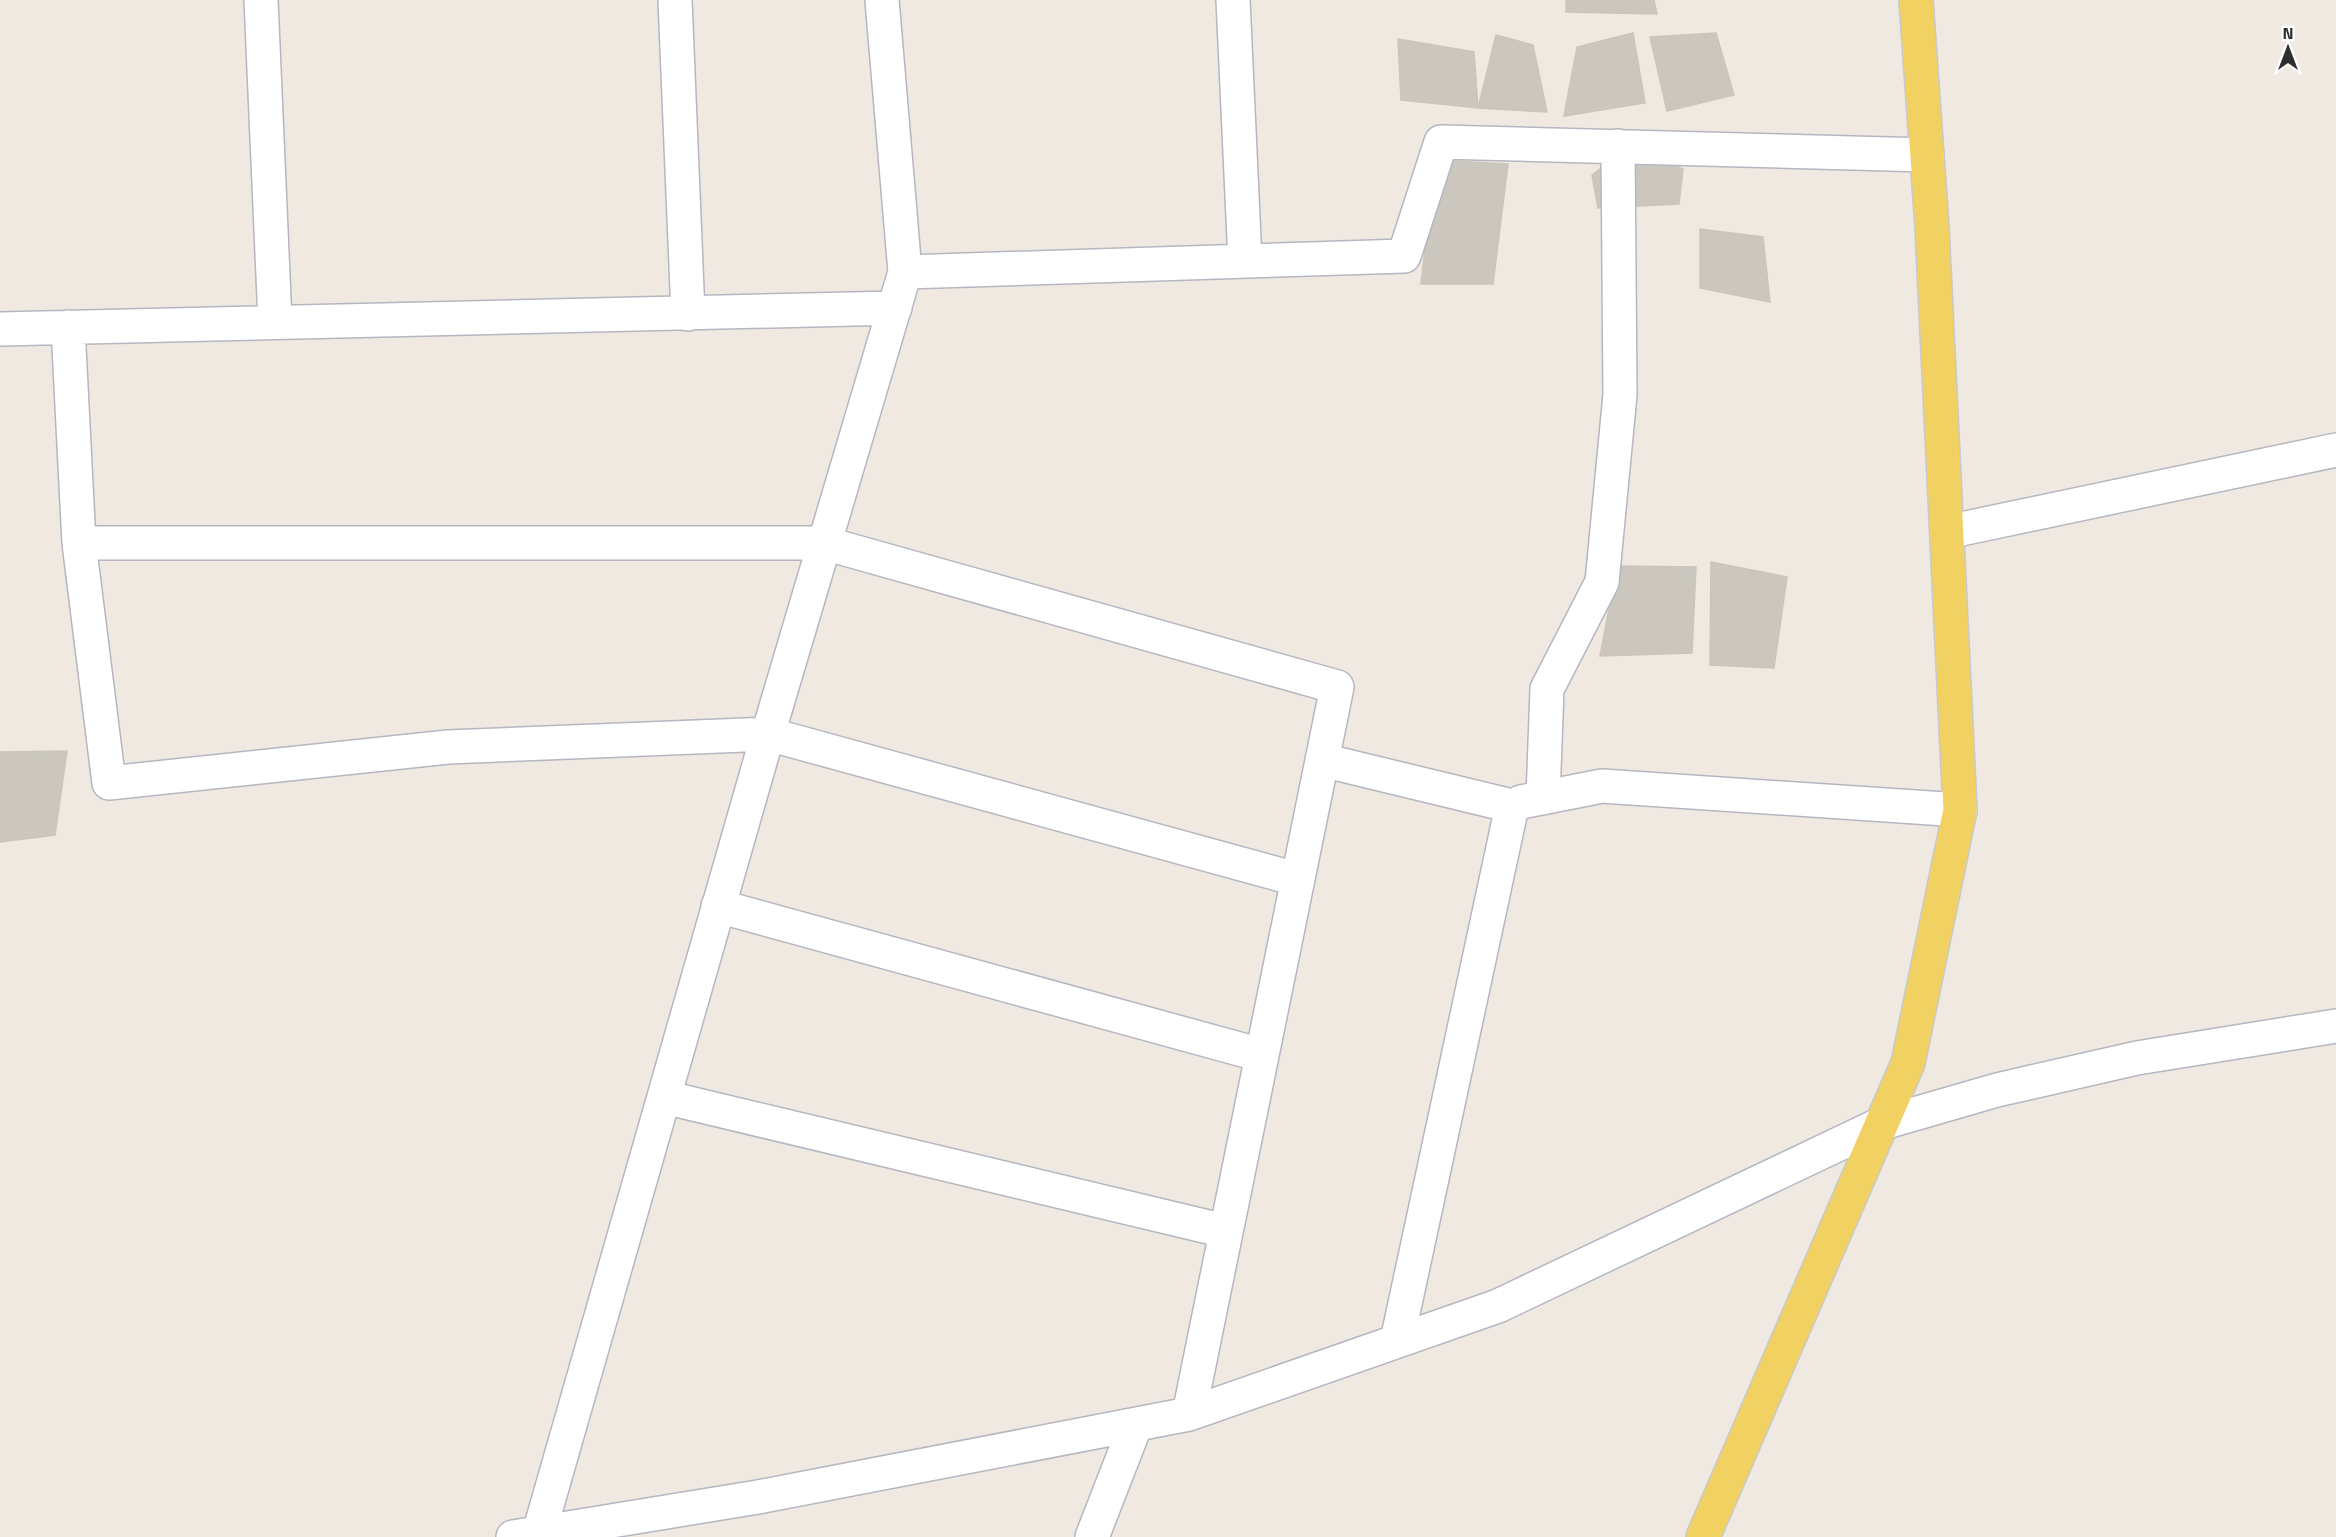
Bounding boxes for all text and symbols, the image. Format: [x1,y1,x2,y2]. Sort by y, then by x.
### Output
north arrow [2258,18,2318,78]
text: N [2282,21,2294,45]

